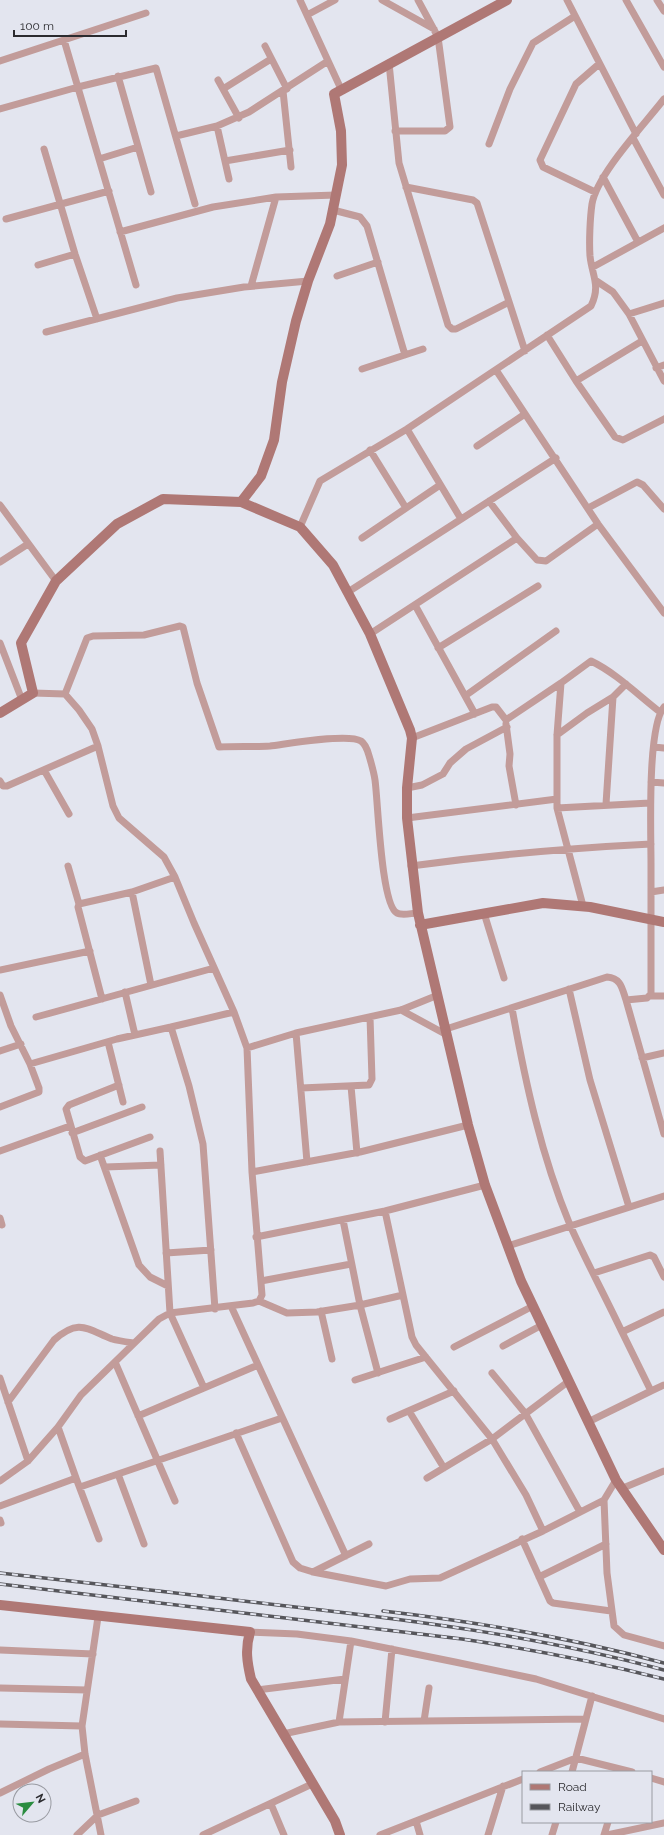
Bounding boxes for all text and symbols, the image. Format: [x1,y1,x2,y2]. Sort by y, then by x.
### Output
scale bar [14,12,126,38]
text: 100 m [20,19,54,33]
legend [522,1771,652,1823]
text: Road [558,1780,587,1794]
north arrow [12,1783,52,1823]
text: N [33,1792,48,1805]
text: Railway [558,1800,601,1814]

